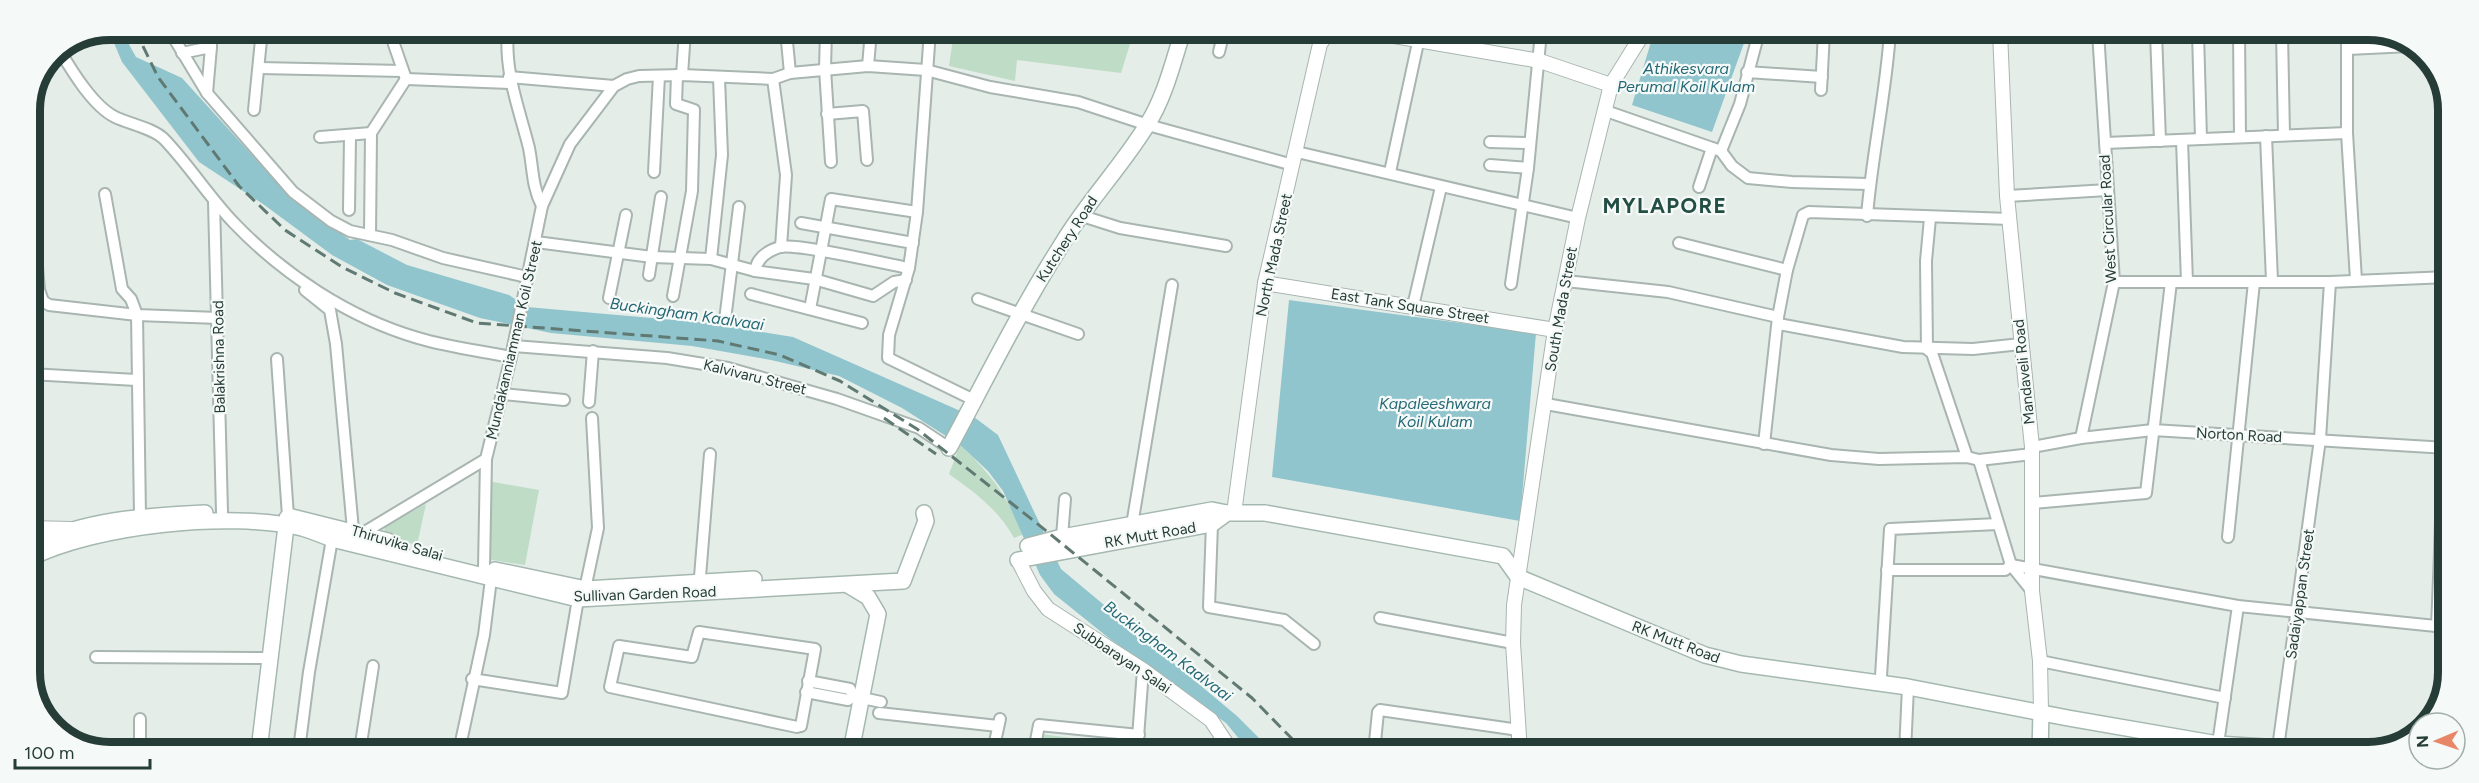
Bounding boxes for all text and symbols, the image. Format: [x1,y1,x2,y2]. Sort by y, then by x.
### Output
water label: Athikesvara Perumal Koil Kulam [1617,59,1755,96]
street label: West Circular Road [2096,154,2120,284]
street label: North Mada Street [1252,191,1296,318]
street label: Kutchery Road [1032,193,1102,285]
district label: MYLAPORE [1603,193,1727,218]
street label: Mundakanniamman Koil Street [482,238,546,441]
street label: South Mada Street [1541,245,1581,373]
street label: East Tank Square Street [1330,285,1491,327]
water label: Buckingham Kaalvaai [609,294,766,334]
street label: Balakrishna Road [209,300,229,414]
street label: Mandaveli Road [2010,318,2038,426]
street label: Kalvivaru Street [702,355,809,399]
water label: Kapaleeshwara Koil Kulam [1379,394,1491,431]
street label: Norton Road [2195,424,2283,446]
street label: RK Mutt Road [1103,518,1197,552]
street label: Thiruvika Salai [349,521,445,565]
street label: Sadaiyappan Street [2282,527,2318,660]
street label: Sullivan Garden Road [573,583,717,605]
water label: Buckingham Kaalvaai [1100,597,1236,706]
street label: RK Mutt Road [1629,617,1723,667]
street label: Subbarayan Salai [1070,619,1174,697]
north arrow [2407,711,2467,771]
scale bar [15,732,150,770]
text: N [2413,735,2432,748]
text: 100 m [24,742,74,764]

